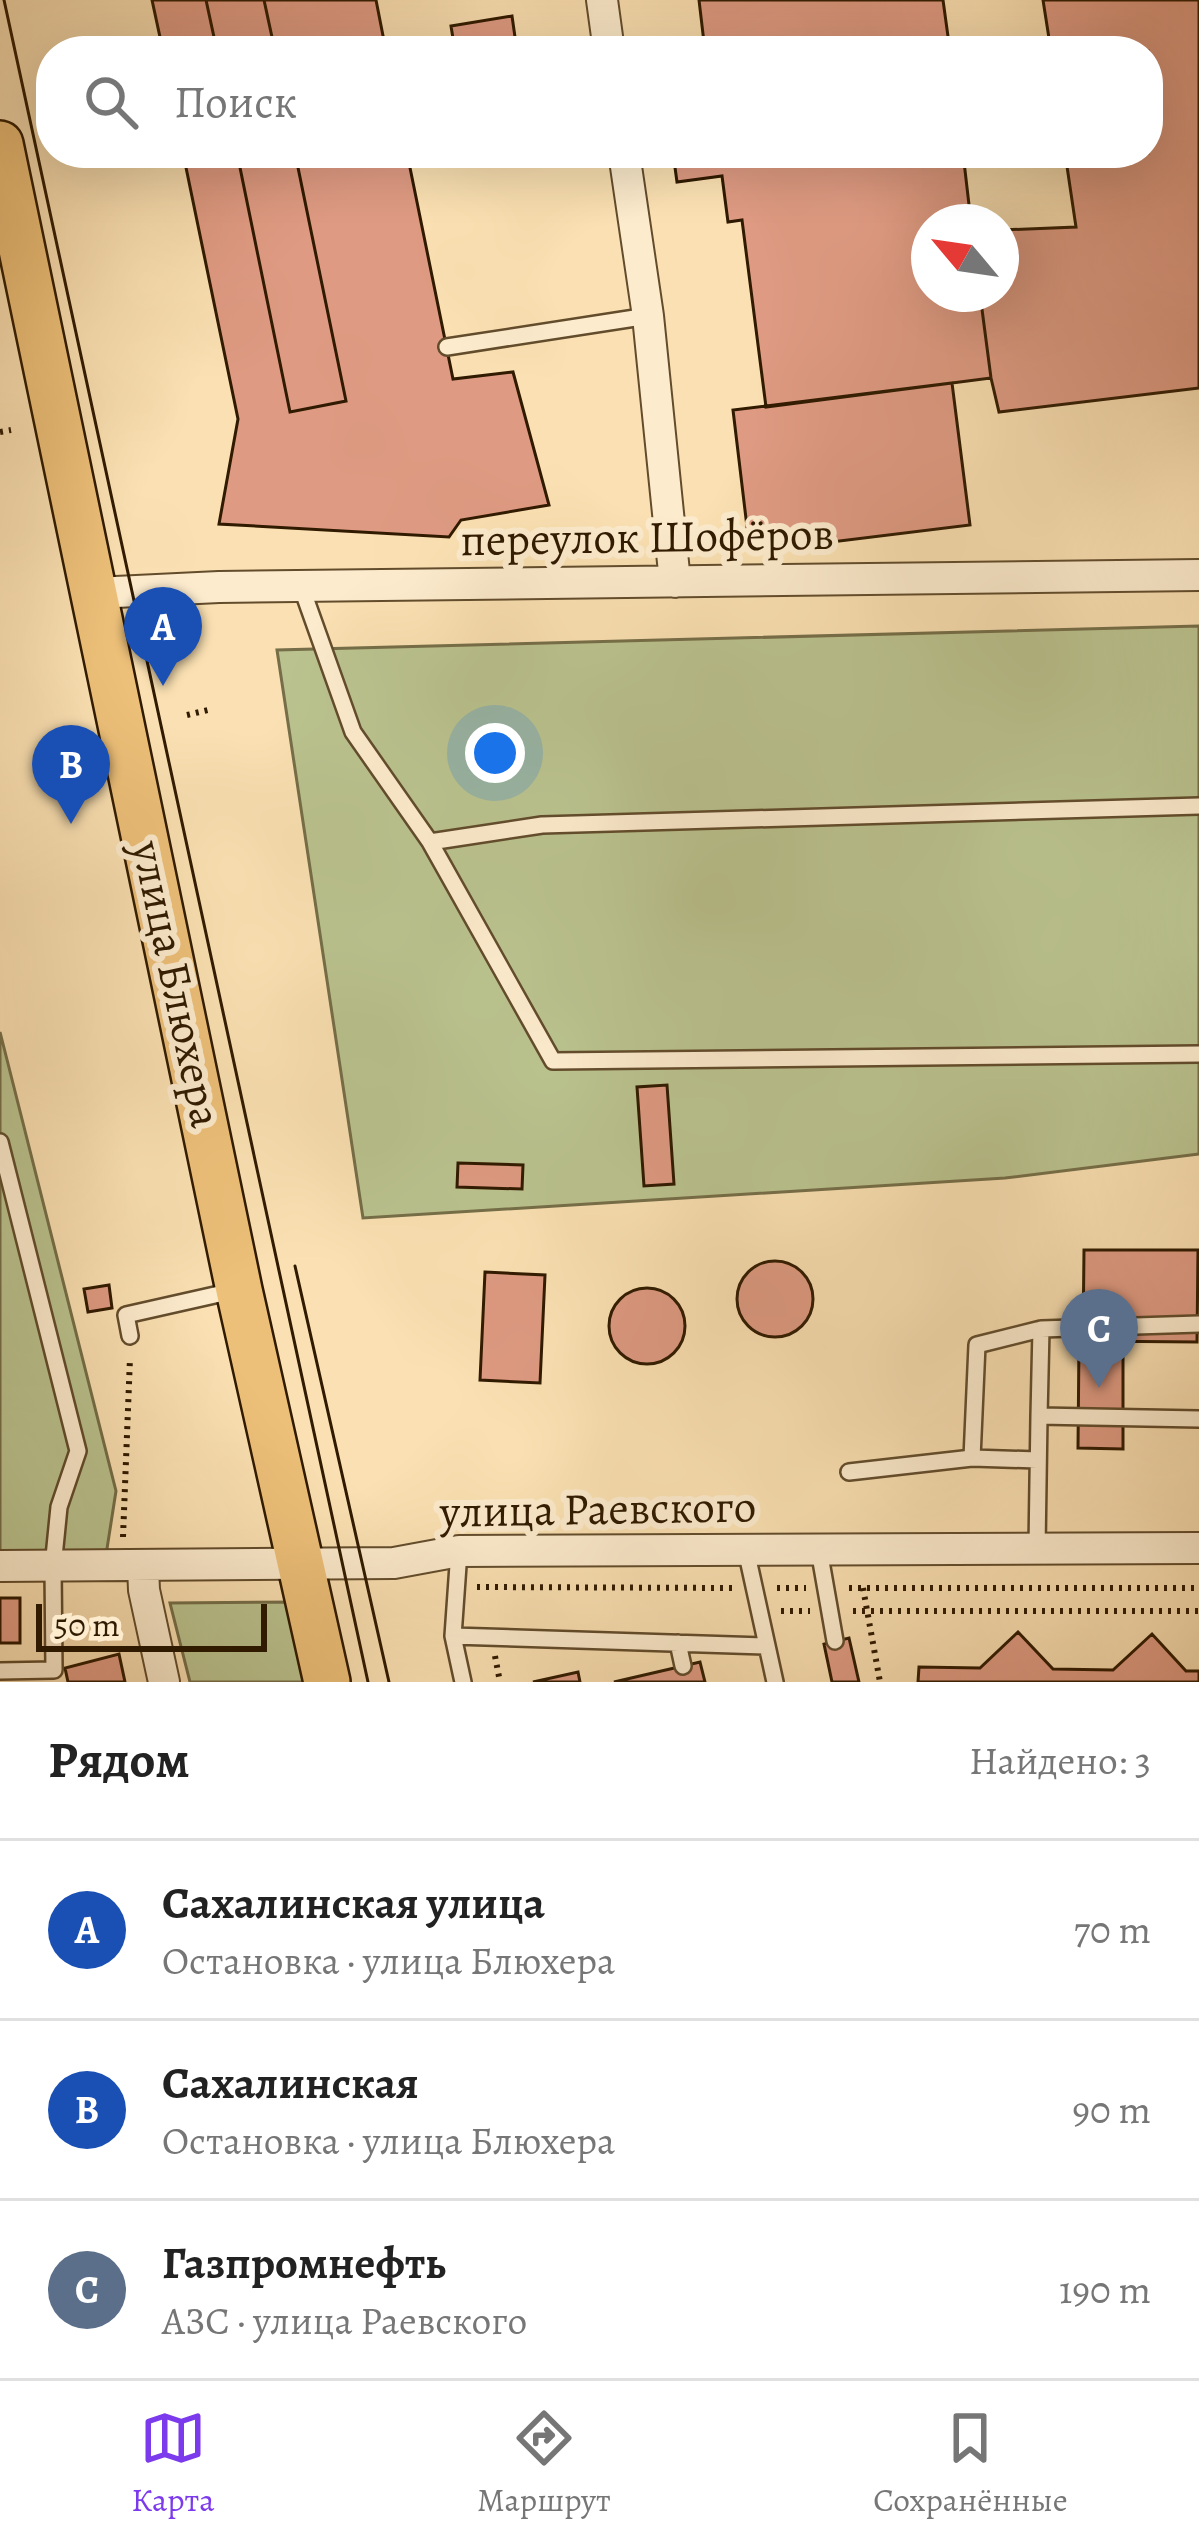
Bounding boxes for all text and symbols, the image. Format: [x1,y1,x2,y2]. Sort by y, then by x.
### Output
search box [36,36,1163,168]
icon: search [78,69,144,135]
text: Поиск [174,71,297,133]
north arrow [911,204,1019,312]
street label: переулок Шофёров [460,503,834,571]
pin: A [124,587,202,686]
your location [465,723,525,783]
pin: B [32,725,110,824]
street label: улица Блюхера [116,834,238,1133]
pin: C [1060,1289,1138,1388]
street label: улица Раевского [438,1475,757,1543]
scale bar [36,1598,267,1651]
text: 50 m [54,1602,120,1647]
text: Рядом [48,1725,190,1795]
text: Найдено: 3 [969,1734,1151,1787]
text: Сахалинская улица [162,1872,545,1934]
text: A [75,1903,99,1956]
text: 70 m [1074,1903,1151,1956]
text: Остановка · улица Блюхера [162,1934,615,1987]
text: Сахалинская [162,2052,419,2114]
text: B [75,2083,99,2136]
text: 90 m [1072,2083,1151,2136]
text: Остановка · улица Блюхера [162,2114,615,2167]
text: Газпромнефть [162,2232,446,2294]
text: C [75,2263,99,2316]
text: 190 m [1059,2263,1151,2316]
text: АЗС · улица Раевского [162,2294,527,2347]
tab: Карта [131,2405,214,2522]
tab: Маршрут [477,2405,611,2522]
tab: Сохранённые [873,2405,1068,2522]

